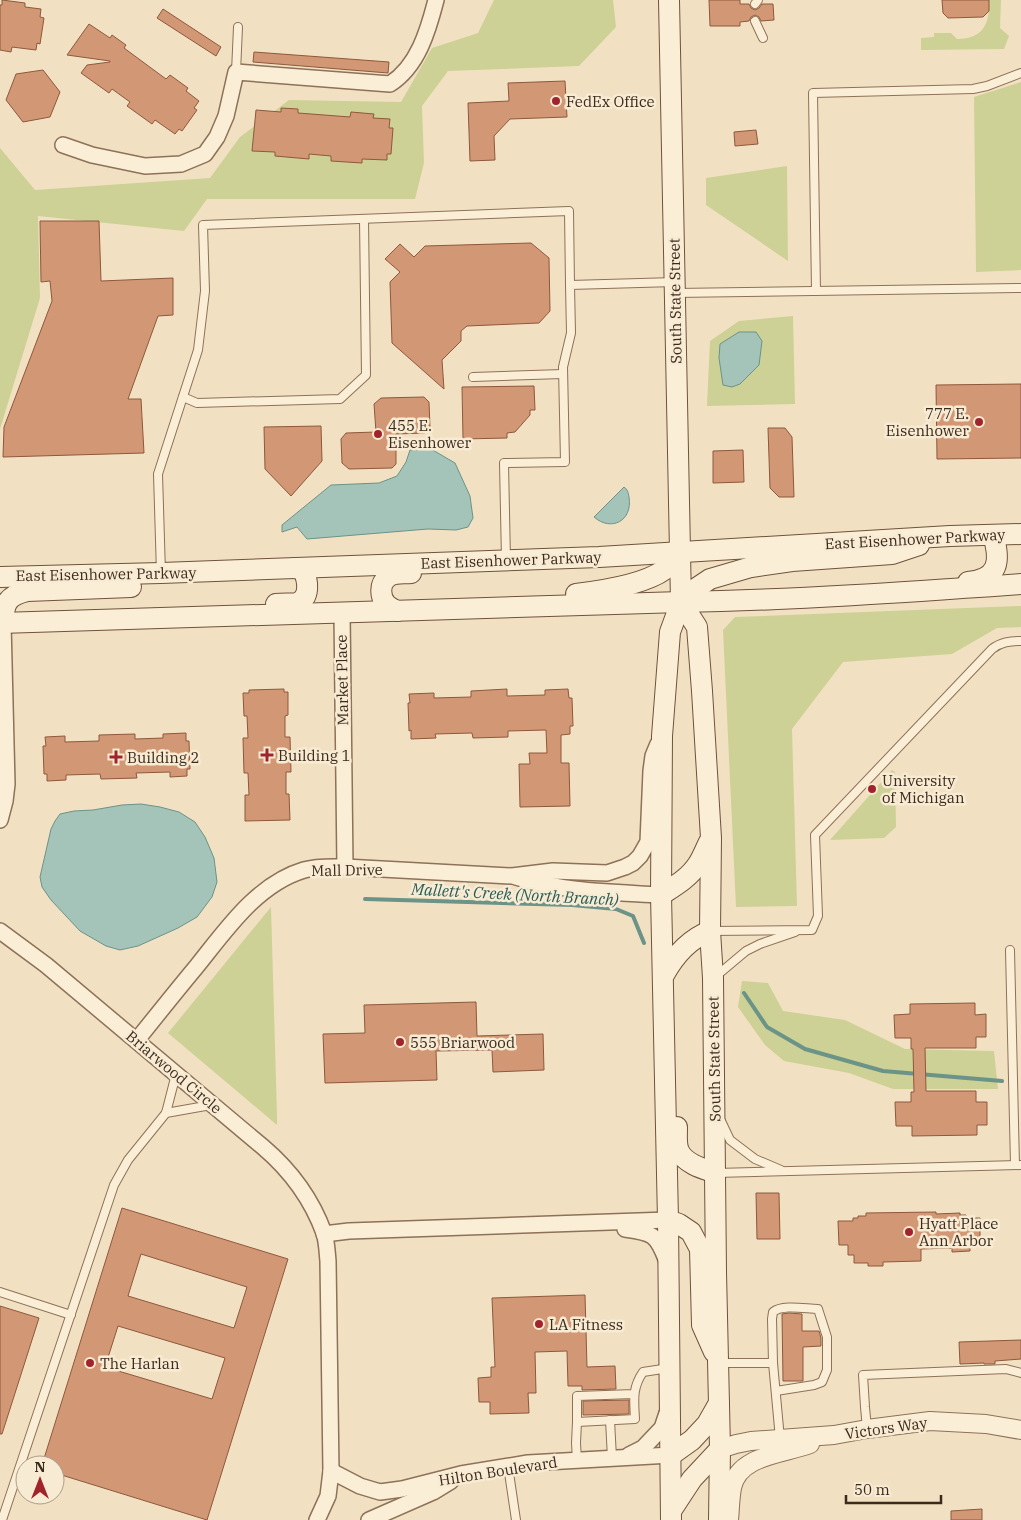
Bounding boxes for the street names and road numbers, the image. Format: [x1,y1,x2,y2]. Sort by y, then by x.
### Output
street label: South State Street [664,238,686,364]
street label: East Eisenhower Parkway [824,525,1006,553]
street label: East Eisenhower Parkway [420,547,602,573]
street label: East Eisenhower Parkway [15,563,197,585]
street label: Market Place [332,634,352,726]
street label: Mall Drive [311,860,383,880]
street label: South State Street [703,996,725,1122]
street label: Briarwood Circle [122,1026,226,1118]
street label: Victors Way [844,1413,928,1443]
street label: Hilton Boulevard [437,1452,559,1490]

